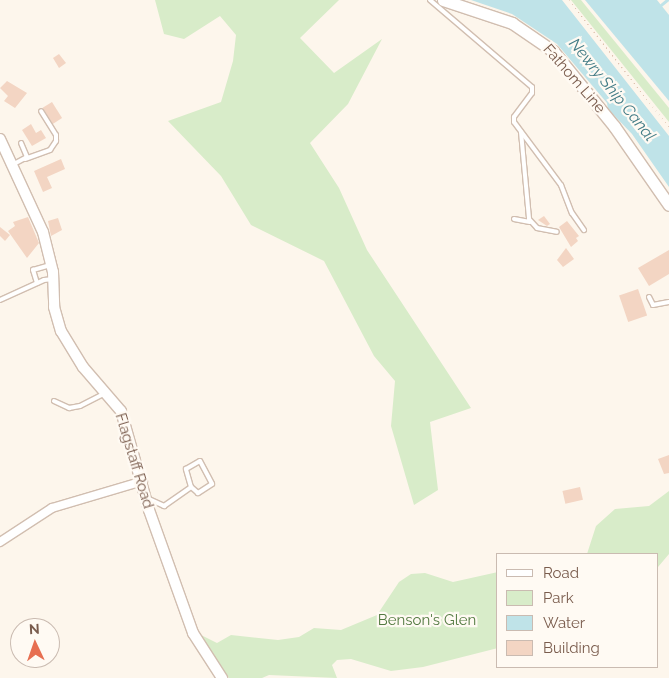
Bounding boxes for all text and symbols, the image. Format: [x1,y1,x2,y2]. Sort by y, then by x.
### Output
water label: Newry Ship Canal [564,34,660,146]
street label: Fathom Line [539,41,609,117]
street label: Flagstaff Road [111,411,157,511]
legend [497,553,659,668]
text: Road [543,564,579,582]
text: Park [543,589,574,607]
park label: Benson's Glen [378,612,476,630]
text: Water [543,614,585,632]
north arrow [10,618,60,668]
text: N [29,621,40,637]
text: Building [543,639,600,657]

